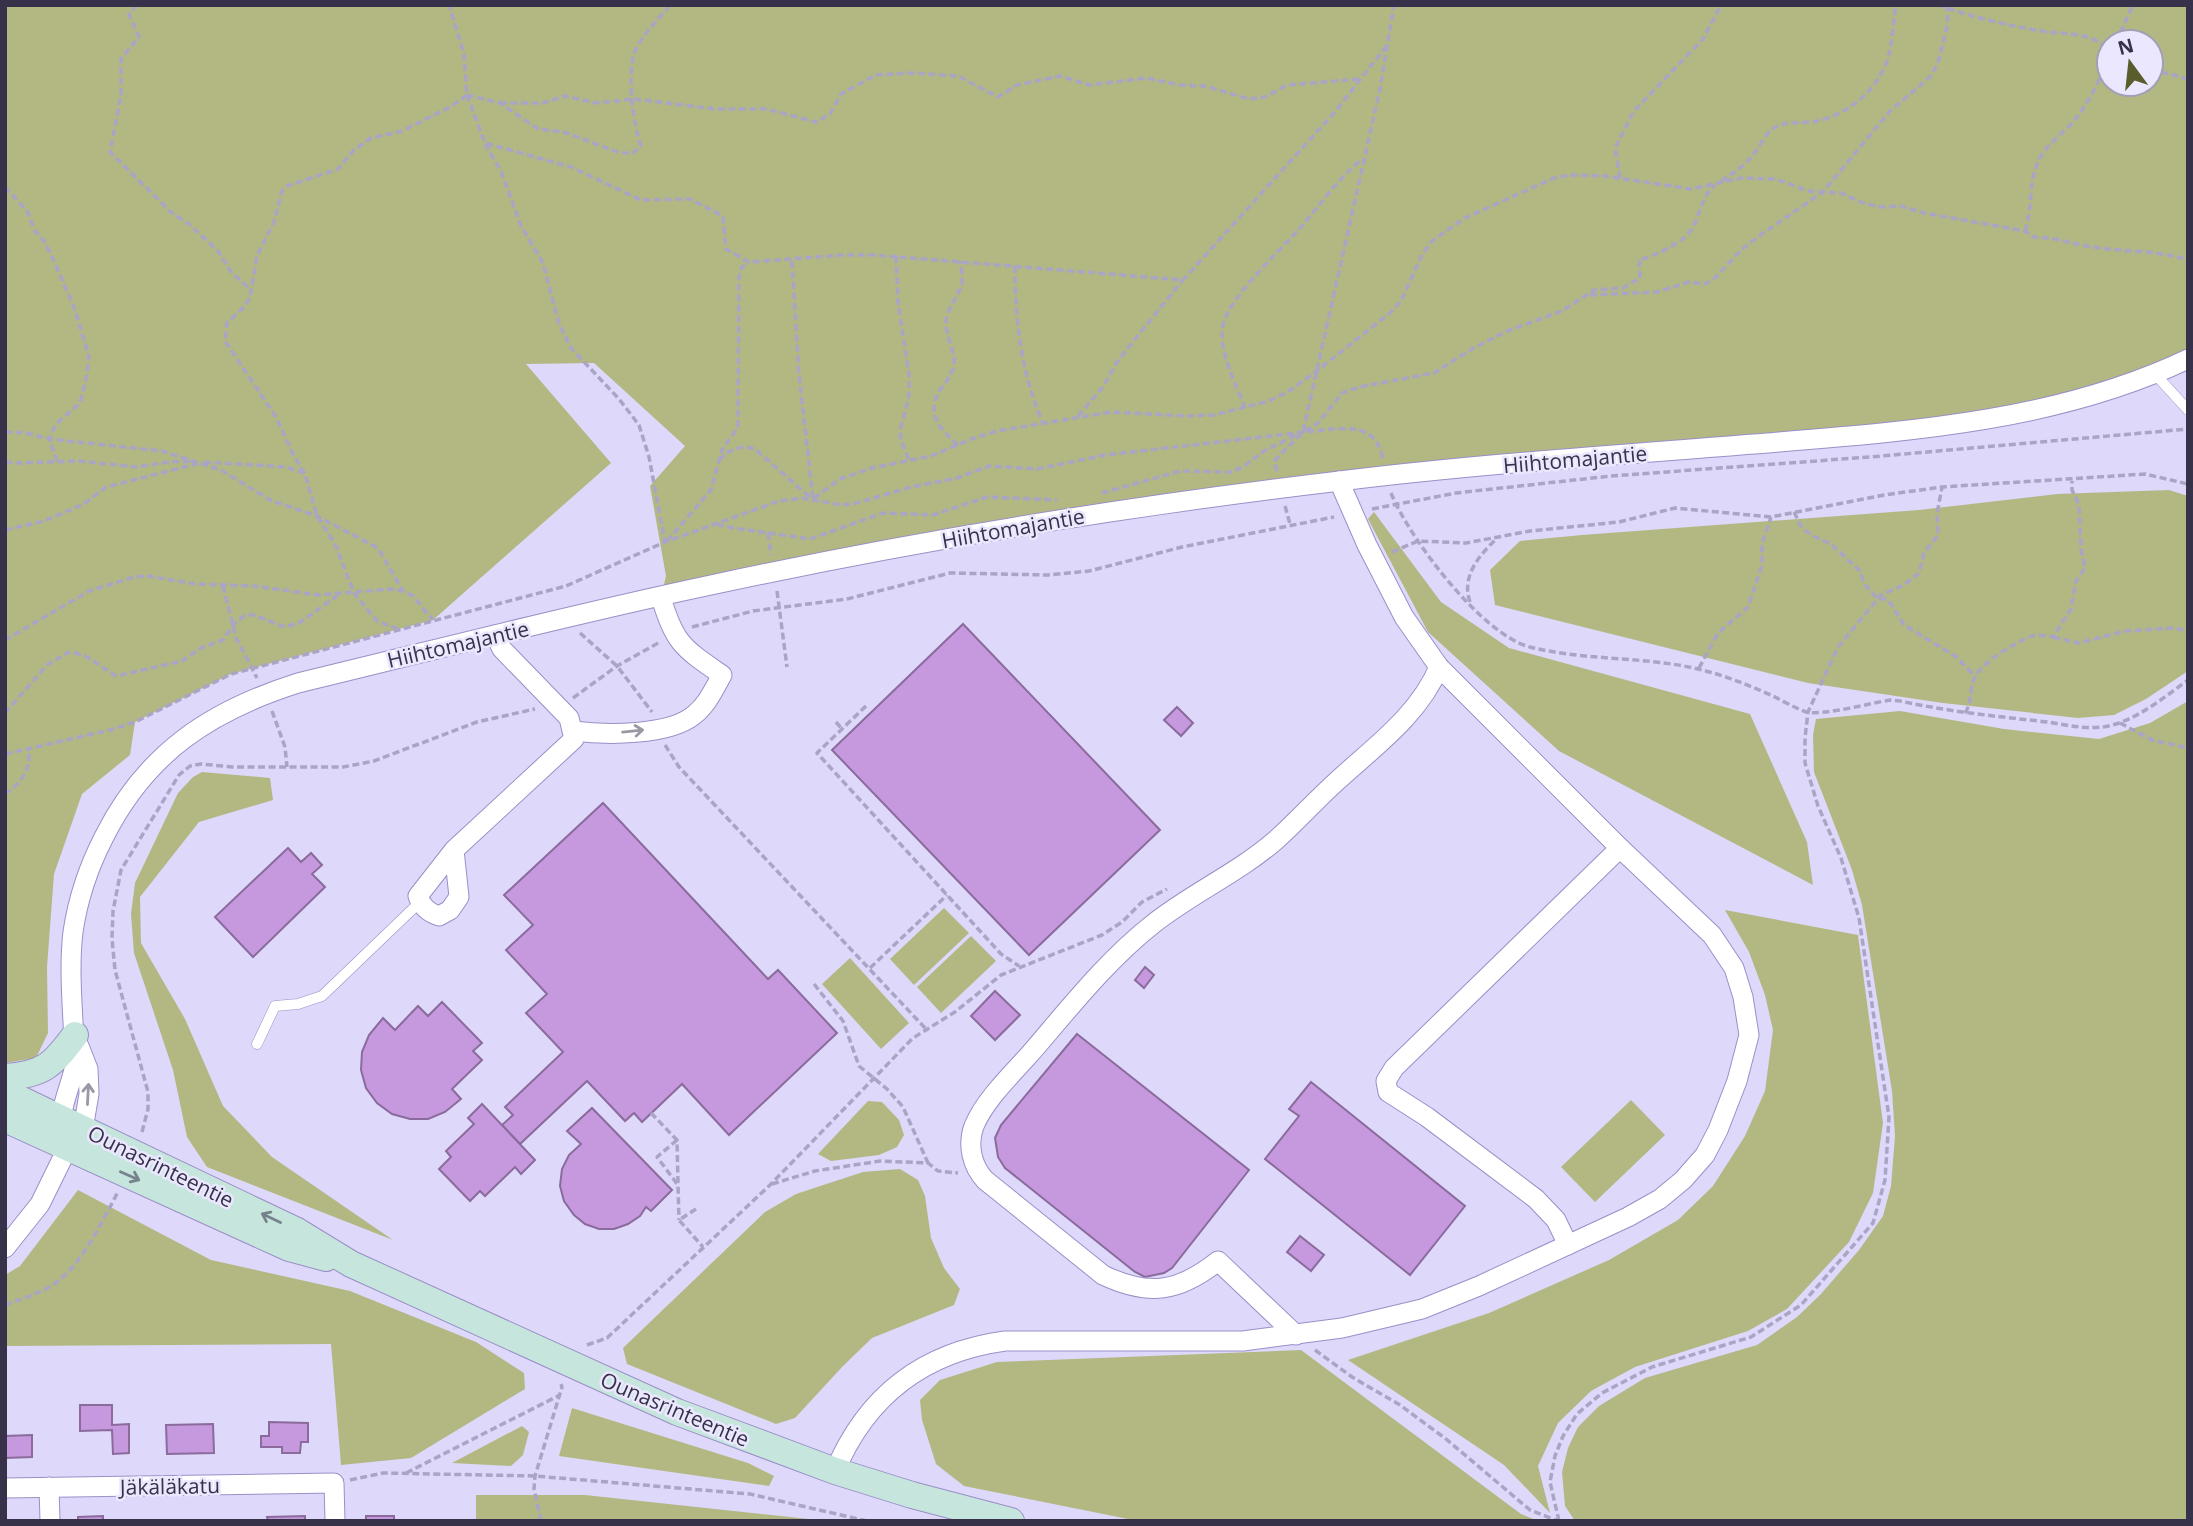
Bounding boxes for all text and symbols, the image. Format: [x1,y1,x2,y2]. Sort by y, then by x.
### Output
north arrow [2095,28,2165,98]
text: N [2115,32,2136,61]
street label: Hiihtomajantie [1502,439,1648,479]
street label: Hiihtomajantie [939,502,1087,554]
street label: Hiihtomajantie [384,614,532,674]
one-way arrow [621,724,643,737]
one-way arrow [82,1083,95,1105]
street label: Ounasrinteentie [83,1119,239,1213]
one-way arrow [118,1170,140,1183]
one-way arrow [261,1211,282,1225]
street label: Ounasrinteentie [596,1365,754,1453]
street label: Jäkäläkatu [118,1471,220,1501]

